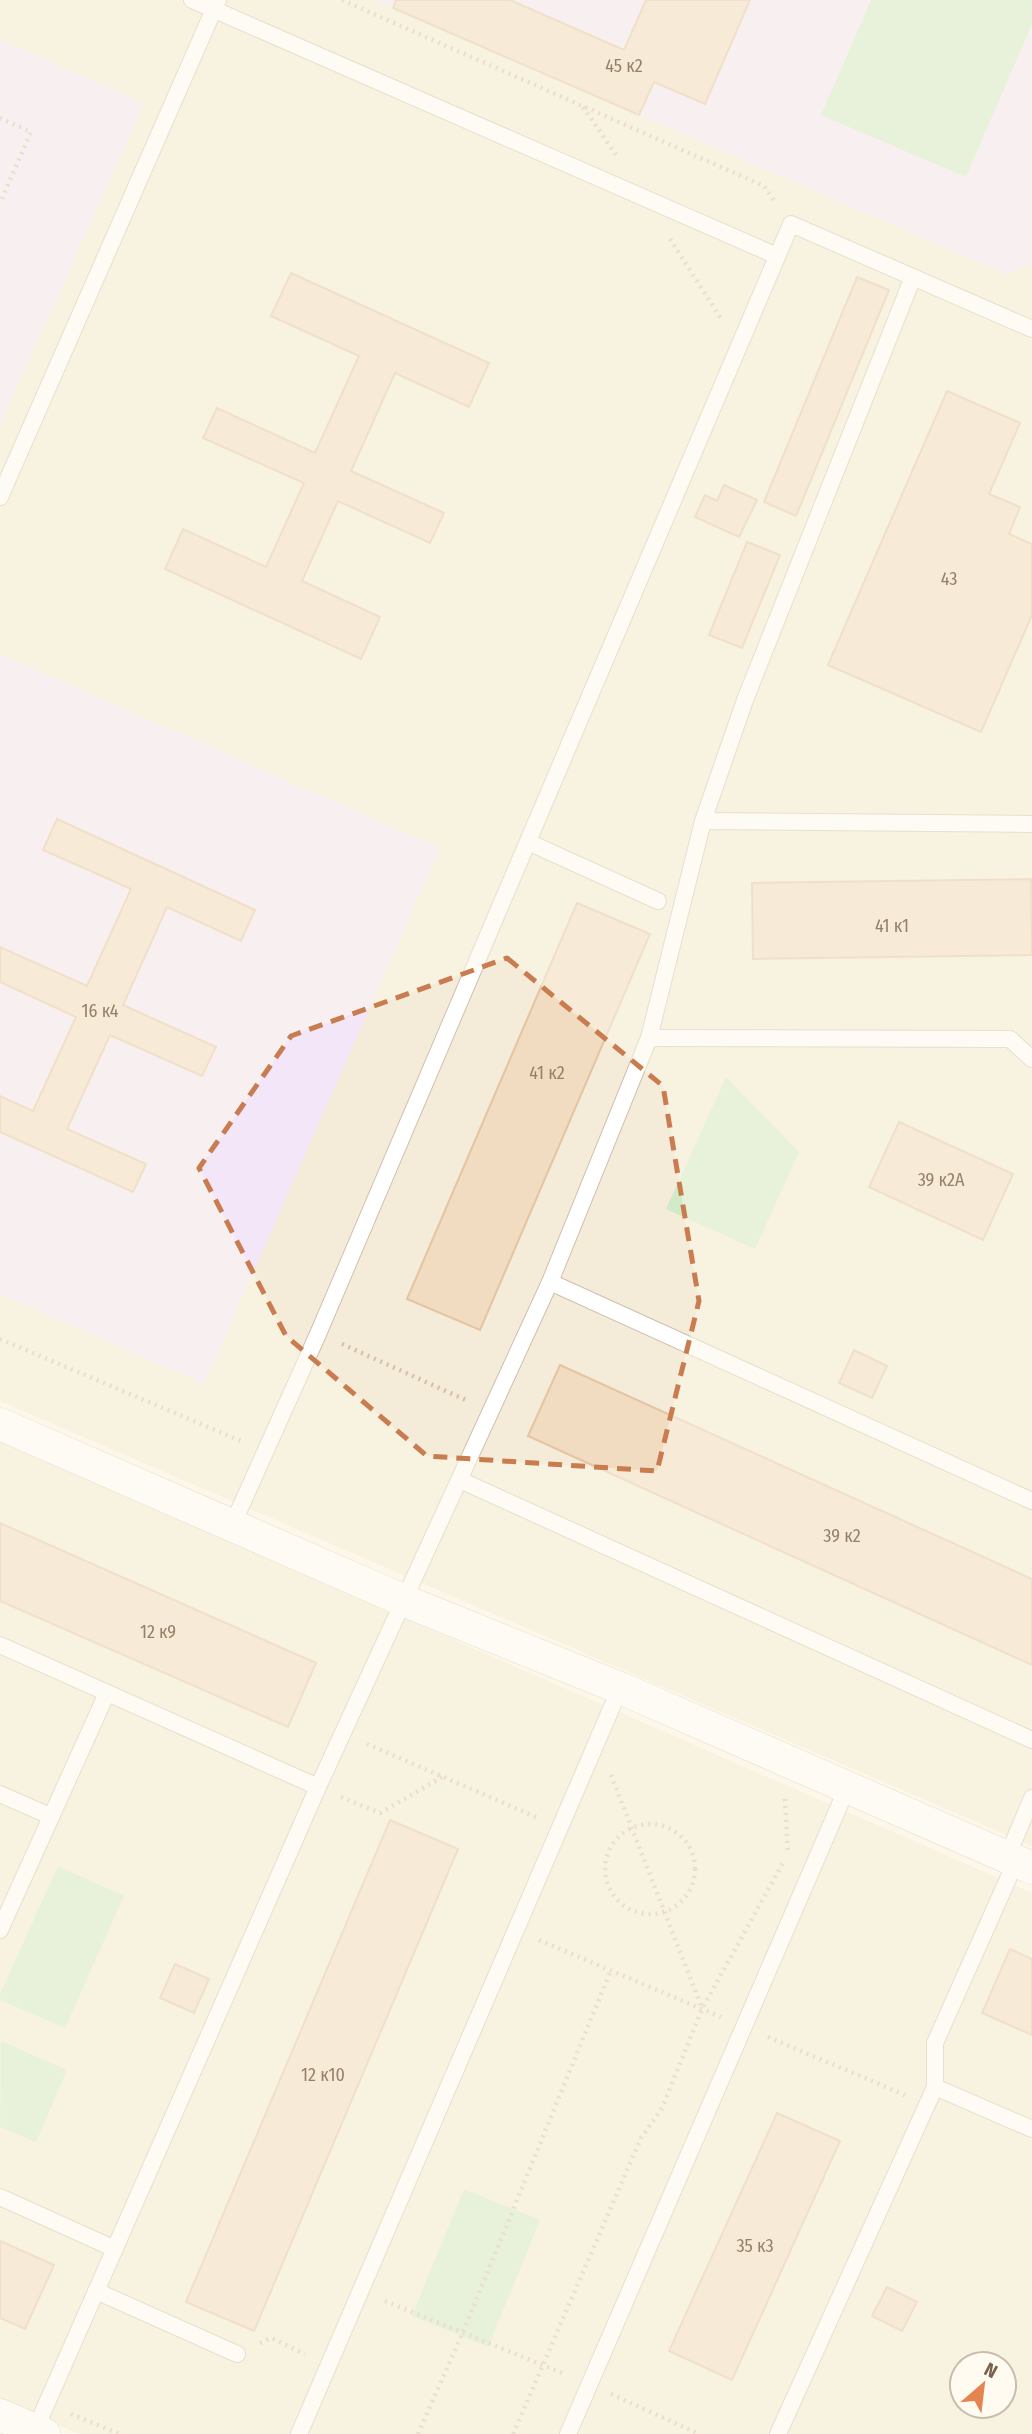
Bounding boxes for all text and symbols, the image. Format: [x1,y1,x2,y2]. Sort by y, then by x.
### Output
house number: 45 к2 [605,55,643,77]
house number: 43 [941,568,957,590]
house number: 41 к1 [875,915,909,937]
house number: 16 к4 [81,1000,119,1022]
house number: 41 к2 [529,1062,565,1084]
house number: 39 к2А [918,1169,965,1191]
house number: 39 к2 [823,1525,861,1547]
house number: 12 к9 [140,1621,176,1643]
house number: 12 к10 [301,2064,345,2086]
house number: 35 к3 [736,2235,774,2257]
north arrow [948,2350,1018,2420]
text: N [980,2358,1001,2383]

